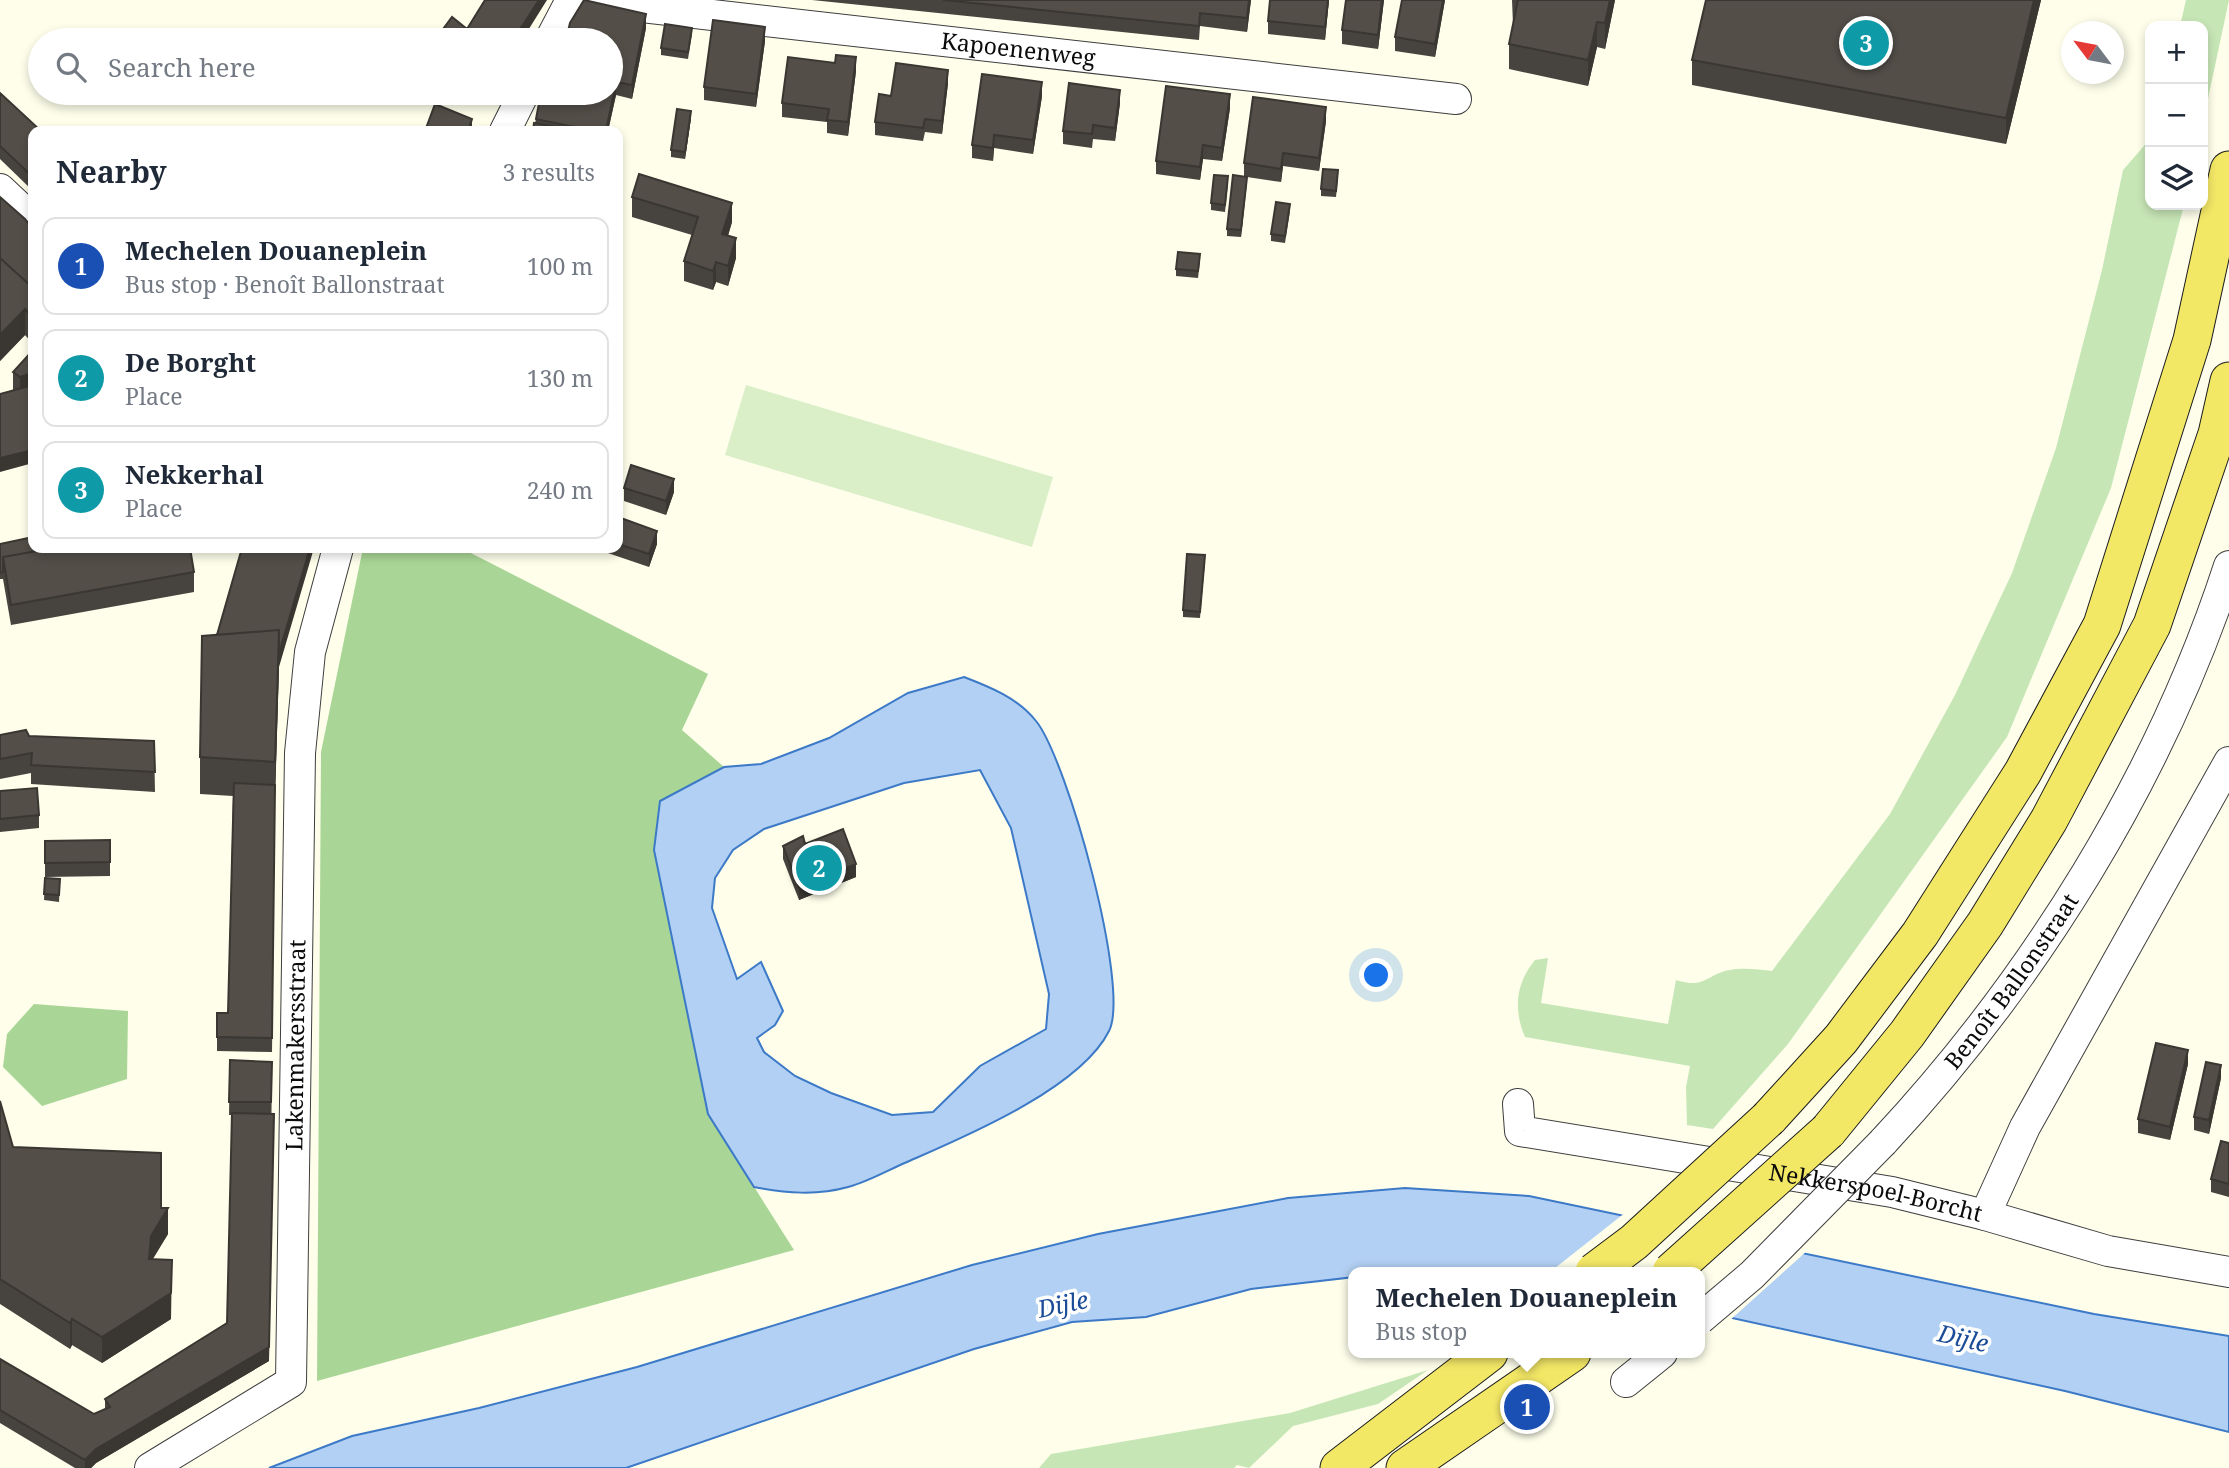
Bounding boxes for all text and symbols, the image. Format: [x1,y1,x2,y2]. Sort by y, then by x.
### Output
pin: 3 [1843,17,1889,69]
north arrow [2061,21,2124,84]
map controls [2145,21,2208,210]
button: + [2145,21,2208,84]
street label: Kapoenenweg [939,24,1098,73]
search box [28,28,623,105]
icon: search [52,48,90,86]
text: Search here [108,49,256,85]
button: − [2145,84,2208,147]
button: layers [2145,147,2208,210]
text: Nearby [56,151,167,192]
text: 3 results [502,156,595,188]
text: Mechelen Douaneplein [125,232,427,268]
text: 1 [75,250,88,282]
text: 100 m [527,250,593,282]
text: Bus stop · Benoît Ballonstraat [125,268,445,300]
text: De Borght [125,344,256,380]
text: 2 [75,362,88,394]
text: 130 m [527,362,593,394]
text: Place [125,380,183,412]
text: Nekkerhal [125,456,264,492]
text: 3 [75,474,88,506]
text: 240 m [527,474,593,506]
text: Place [125,492,183,524]
pin: 2 [796,842,842,894]
street label: Benoît Ballonstraat [1936,887,2085,1076]
street label: Lakenmakersstraat [277,939,312,1151]
your location [1359,958,1393,992]
street label: Nekkerspoel-Borcht [1767,1155,1986,1229]
popup [1348,1267,1705,1358]
text: Mechelen Douaneplein [1375,1279,1678,1315]
water label: Dijle [1033,1282,1091,1325]
text: Bus stop [1375,1315,1467,1347]
water label: Dijle [1934,1316,1992,1359]
pin: 1 [1504,1381,1550,1433]

